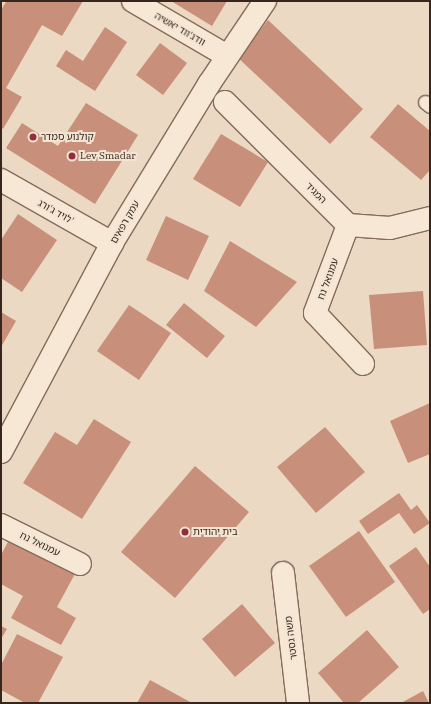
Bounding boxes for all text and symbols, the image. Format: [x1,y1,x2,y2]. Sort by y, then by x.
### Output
street label: וודג'ווד יאשיה [152,10,208,48]
place label: קולנוע סמדר [41,131,94,143]
marker: קולנוע סמדר [28,132,38,142]
place label: Lev Smadar [80,150,136,162]
marker: Lev Smadar [67,151,77,161]
street label: המגיד [303,180,329,206]
street label: לויד ג'ורג' [36,197,76,227]
street label: עמק רפאים [108,198,142,246]
street label: עמנואל נח [315,256,341,302]
place label: בית יהודית [193,526,238,538]
marker: בית יהודית [180,527,190,537]
street label: עמנואל נח [18,529,62,559]
street label: משה גסטר [282,615,300,661]

